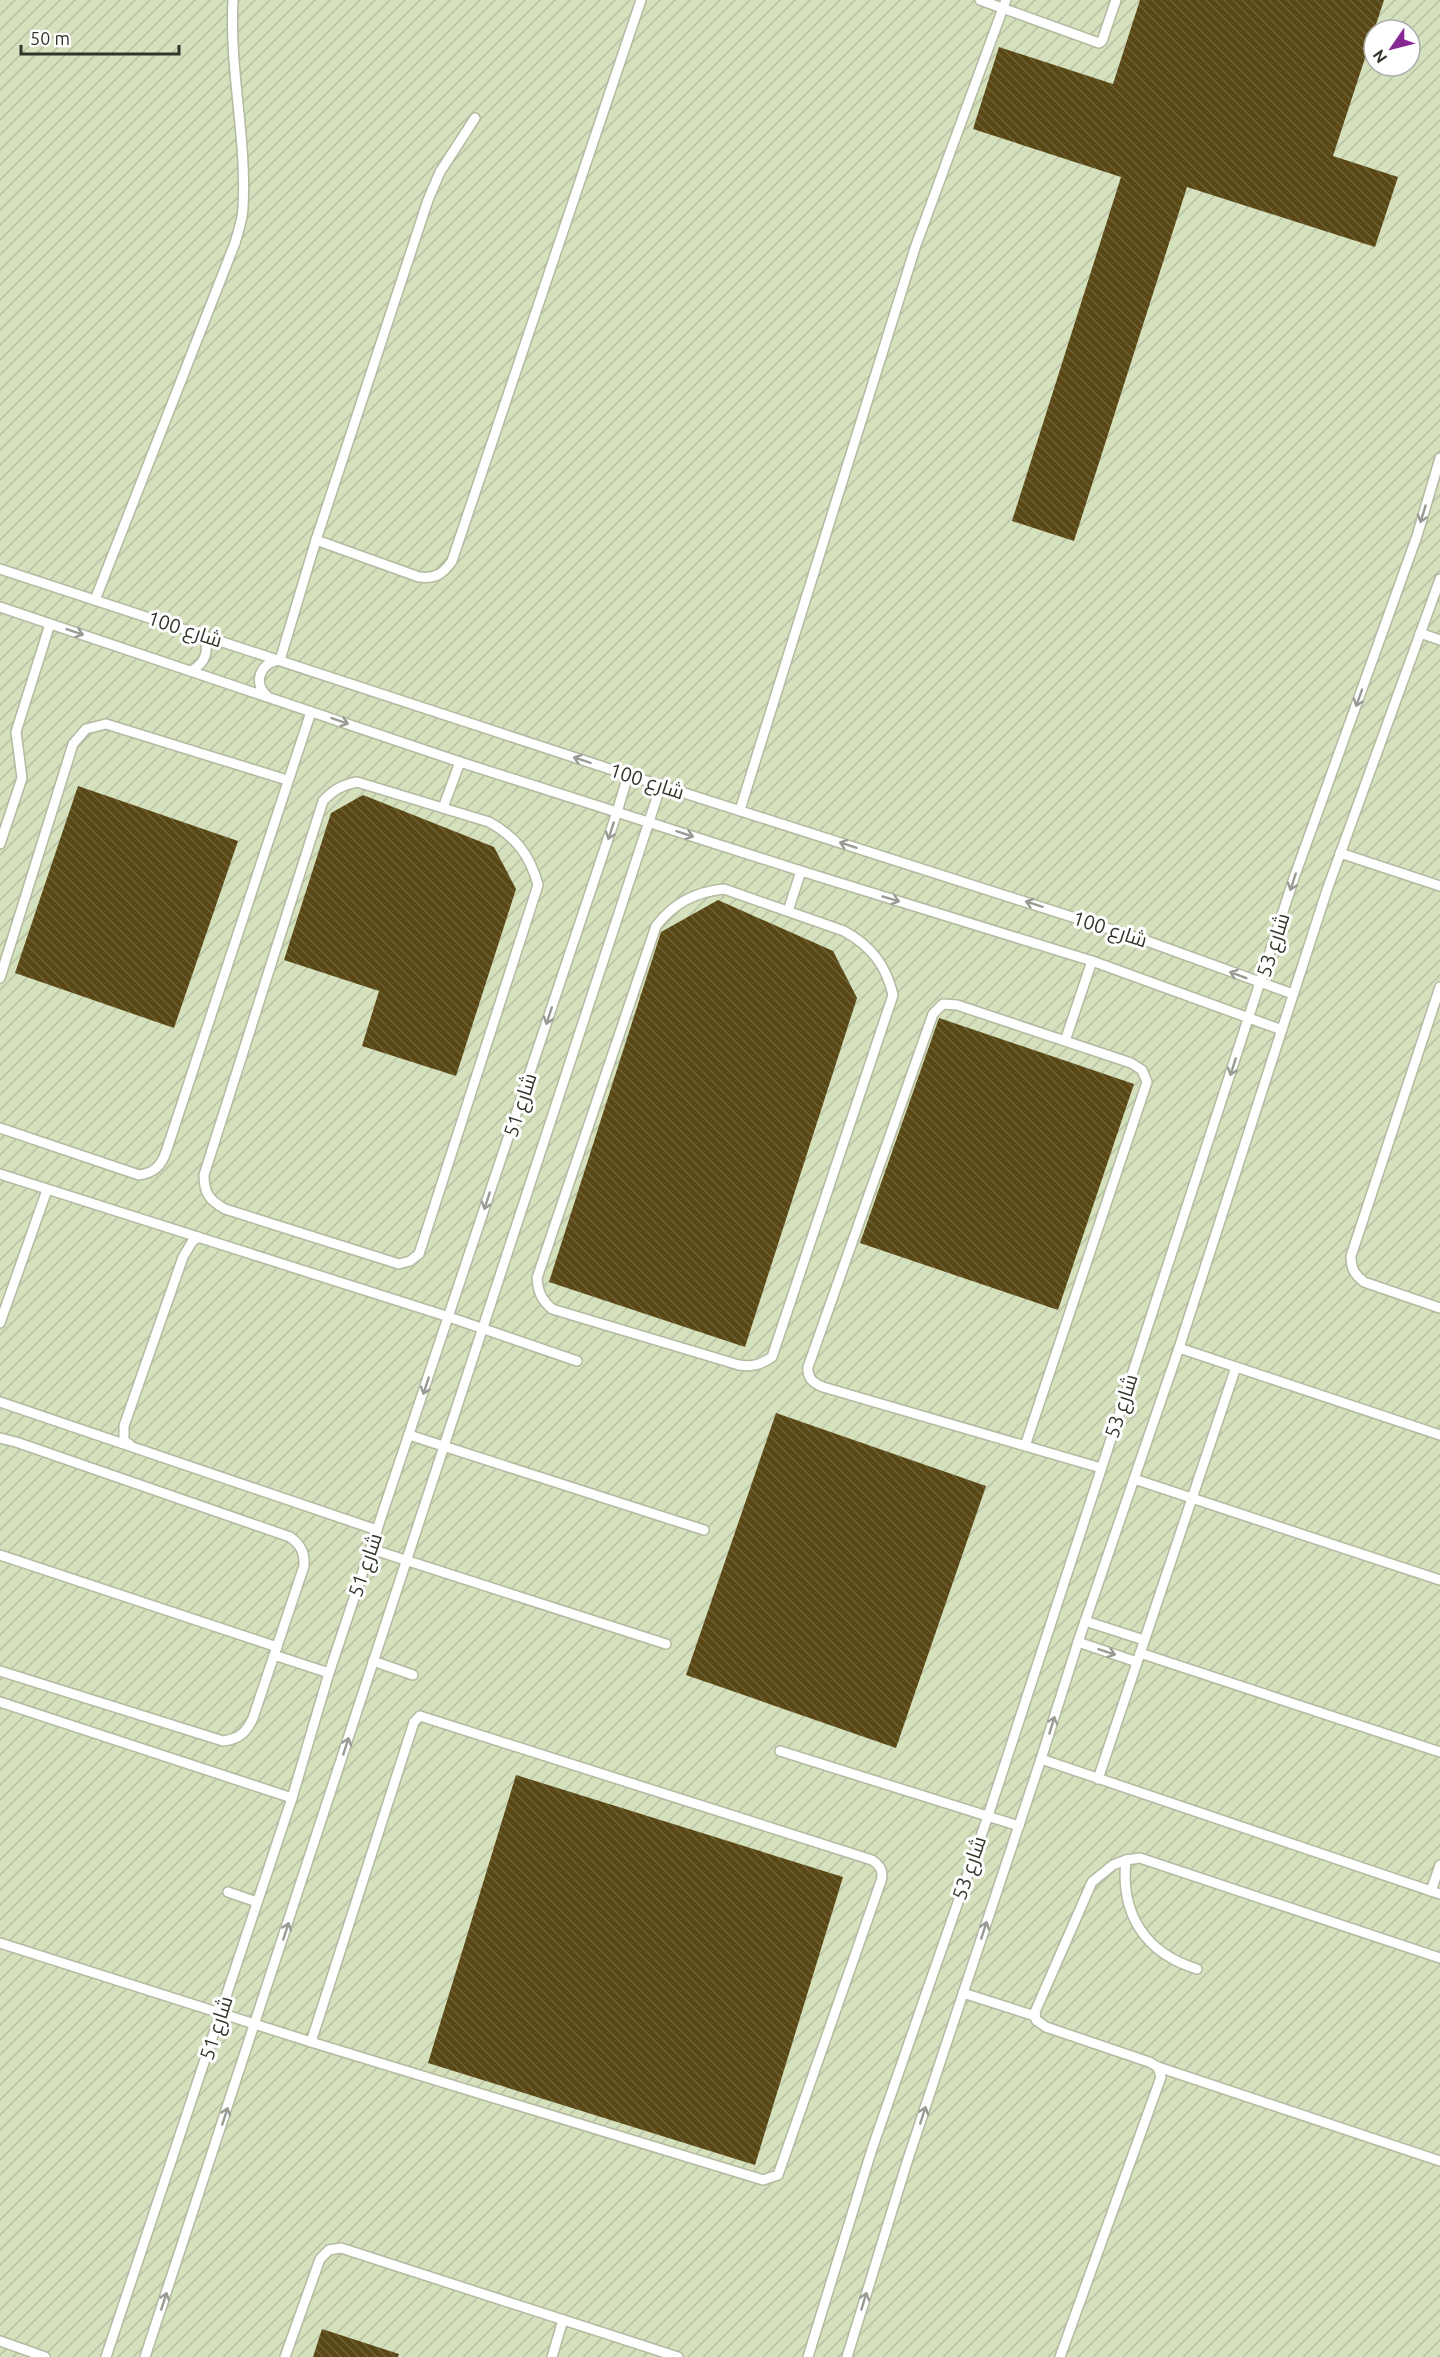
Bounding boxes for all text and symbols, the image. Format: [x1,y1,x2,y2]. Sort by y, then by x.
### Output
scale bar [21,18,178,56]
north arrow [1362,18,1422,78]
text: 50 m [30,28,70,48]
text: N [1369,47,1391,67]
one-way arrow [1417,504,1428,523]
street label: شارع 100 [144,606,225,654]
one-way arrow [65,627,84,638]
one-way arrow [1352,688,1363,707]
one-way arrow [330,717,349,728]
one-way arrow [573,754,592,765]
street label: شارع 100 [606,758,687,806]
one-way arrow [605,821,616,840]
one-way arrow [675,829,694,840]
one-way arrow [839,839,858,850]
one-way arrow [1287,872,1298,891]
one-way arrow [881,894,900,905]
one-way arrow [1025,898,1044,909]
street label: شارع 100 [1069,906,1150,954]
street label: شارع 53 [1251,910,1296,981]
one-way arrow [1229,969,1248,980]
one-way arrow [543,1006,554,1025]
one-way arrow [1227,1057,1238,1076]
street label: شارع 51 [498,1070,543,1141]
one-way arrow [481,1191,492,1210]
street label: شارع 53 [1099,1371,1144,1442]
one-way arrow [419,1376,430,1395]
street label: شارع 51 [343,1530,389,1601]
one-way arrow [1097,1647,1116,1658]
one-way arrow [1047,1716,1058,1735]
one-way arrow [341,1736,352,1755]
street label: شارع 53 [947,1833,993,1904]
one-way arrow [979,1921,990,1940]
one-way arrow [281,1922,292,1941]
street label: شارع 51 [194,1993,239,2064]
one-way arrow [918,2106,929,2125]
one-way arrow [220,2107,231,2126]
one-way arrow [159,2292,170,2311]
one-way arrow [859,2292,870,2311]

